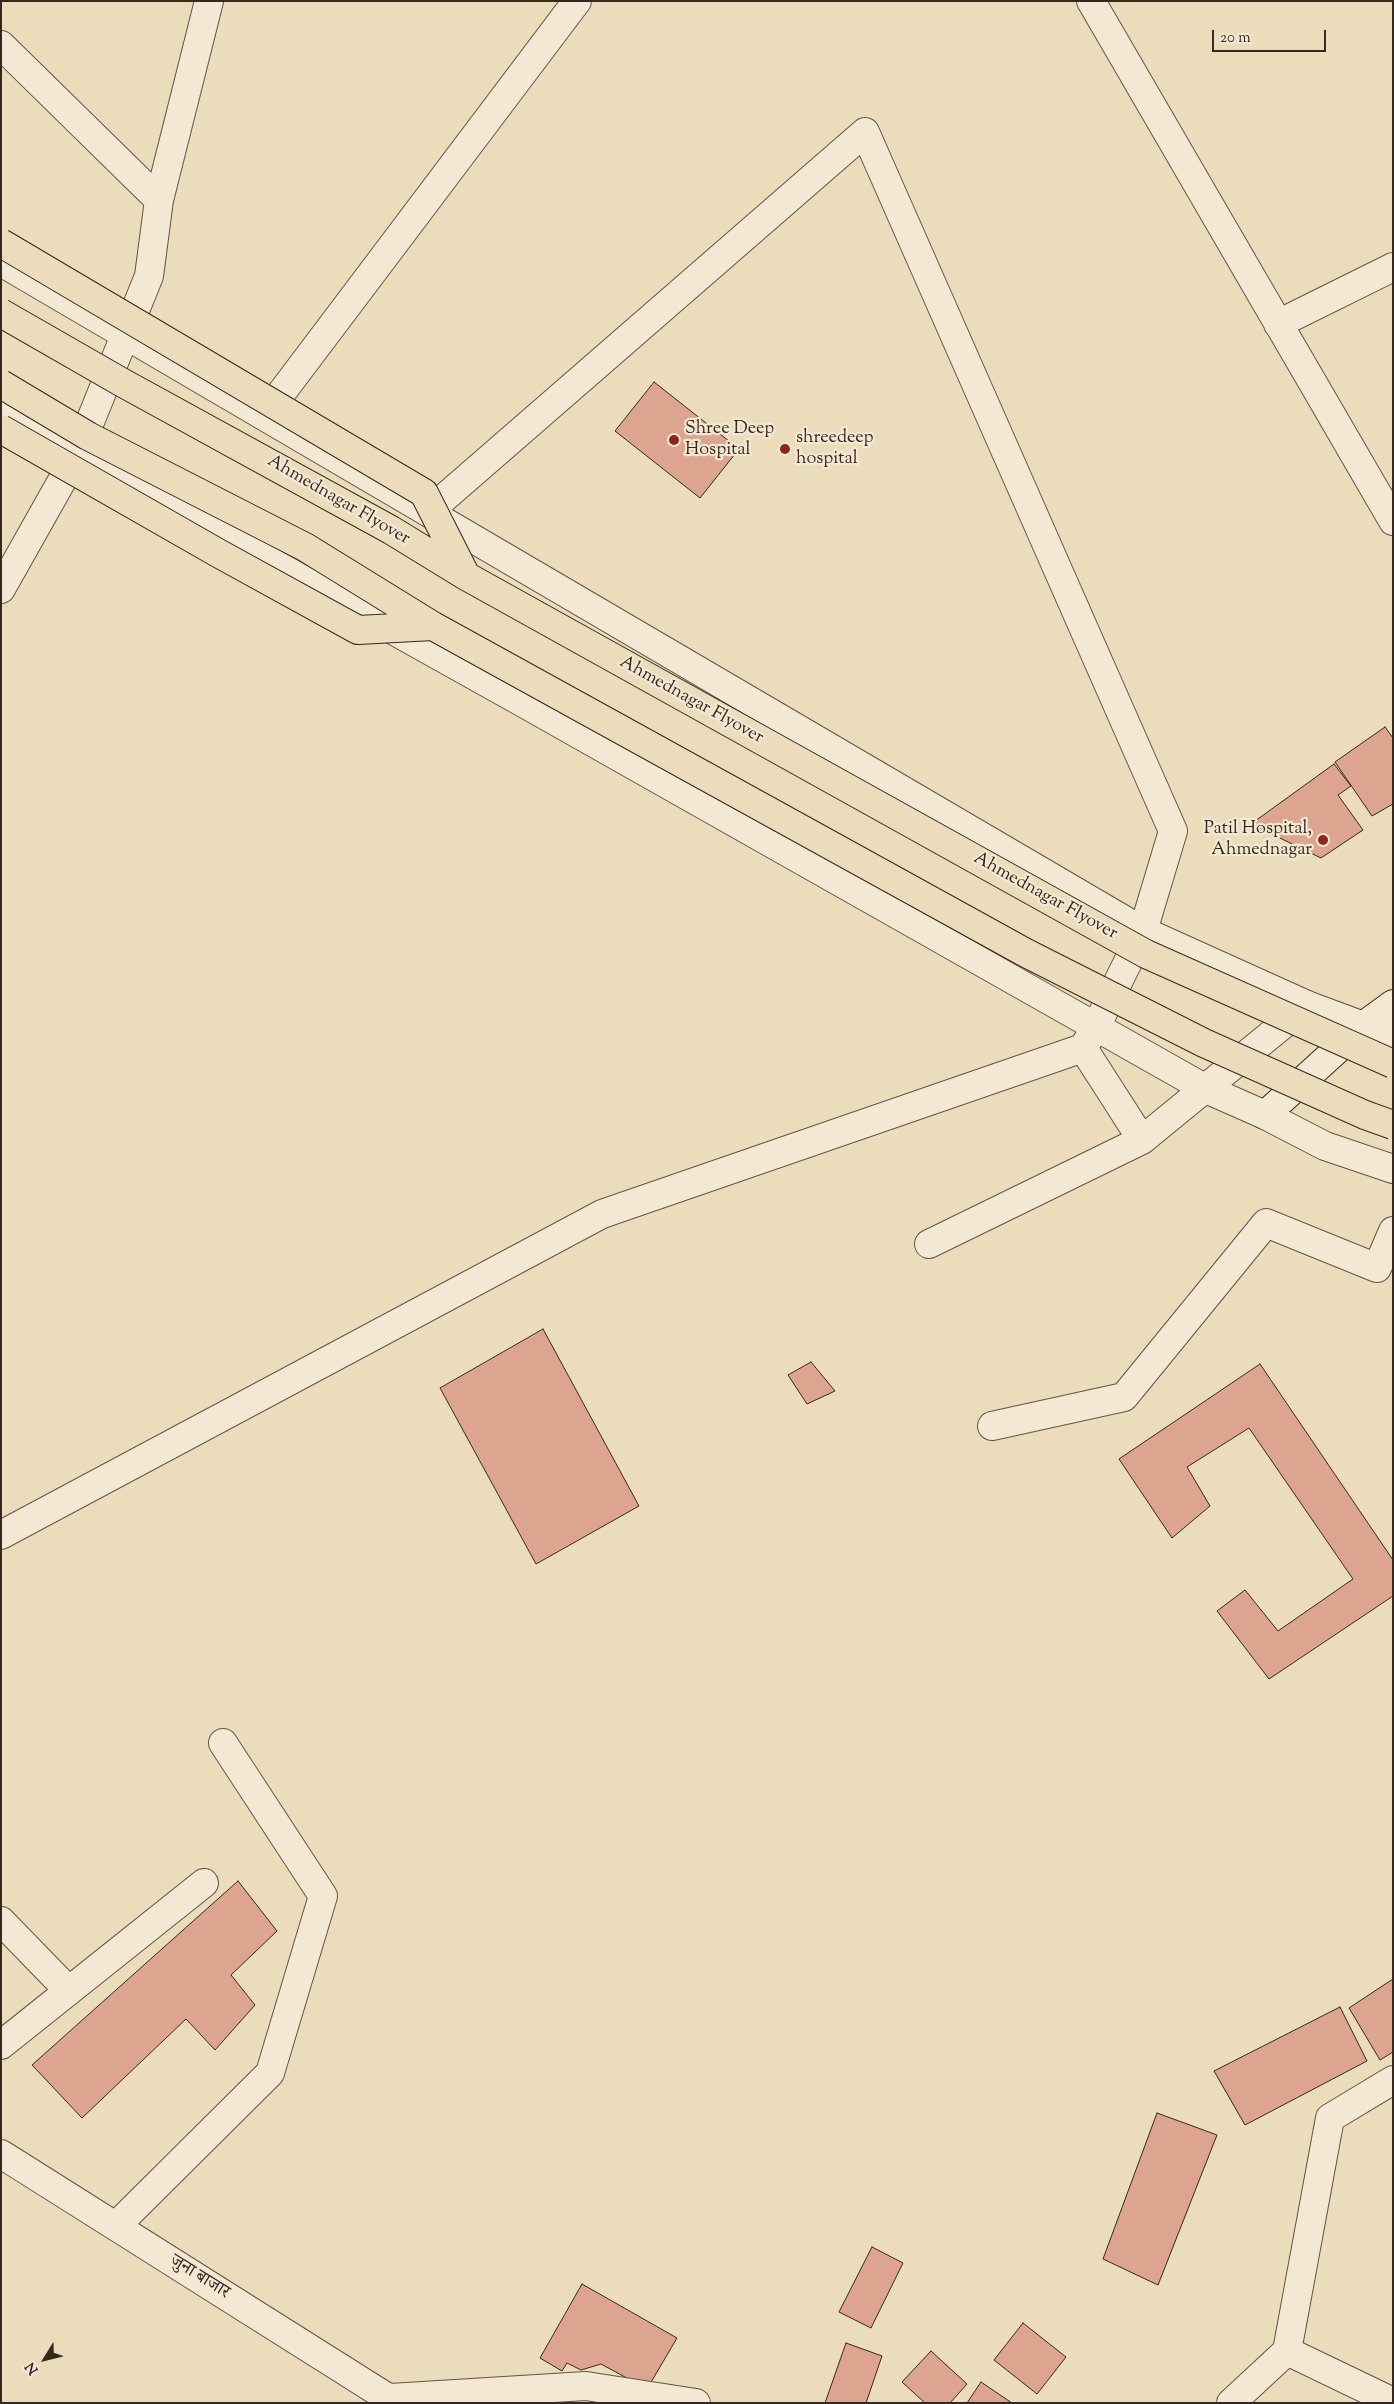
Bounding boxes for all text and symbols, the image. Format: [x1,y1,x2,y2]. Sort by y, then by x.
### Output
scale bar [1214,20,1328,52]
text: 20 m [1220,28,1251,49]
place label: Shree Deep Hospital [685,419,774,462]
place label: shreedeep hospital [796,428,874,470]
marker: Shree Deep Hospital [667,433,681,447]
marker: shreedeep hospital [778,442,792,456]
street label: Ahmednagar Flyover [263,451,413,551]
street label: Ahmednagar Flyover [615,652,767,750]
place label: Patil Hospital, Ahmednagar [1204,819,1312,862]
marker: Patil Hospital, Ahmednagar [1316,833,1330,847]
street label: Ahmednagar Flyover [969,848,1121,946]
street label: जुना बाजार [165,2251,233,2305]
north arrow [20,2334,70,2384]
text: N [21,2357,44,2378]

